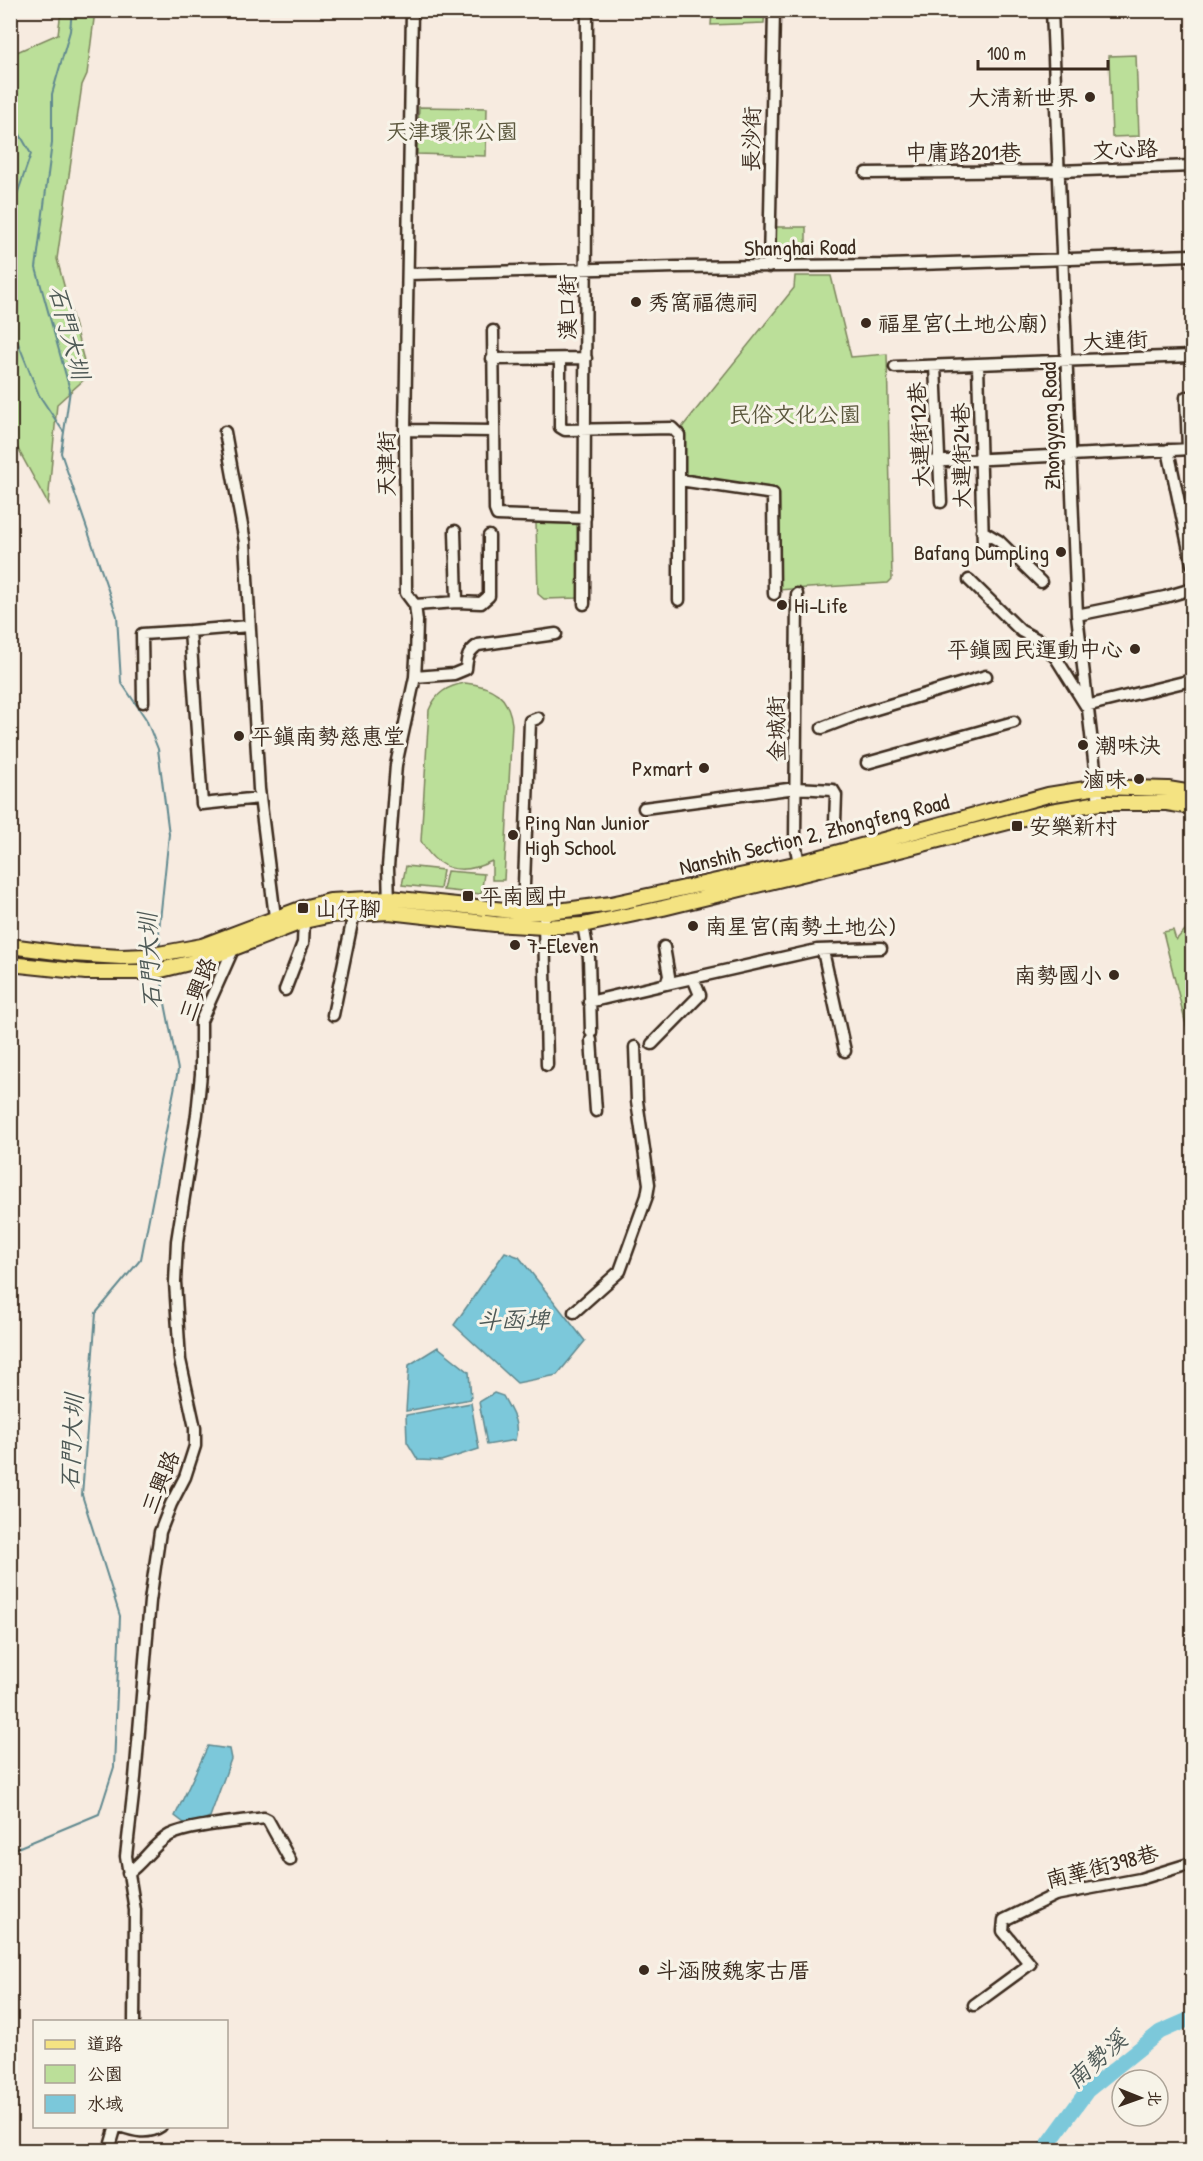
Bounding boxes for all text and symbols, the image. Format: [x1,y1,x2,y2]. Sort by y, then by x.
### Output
scale bar [978,33,1108,71]
text: 100 m [987,41,1026,66]
place label: 大清新世界 [968,82,1078,112]
marker: 大清新世界 [1083,90,1097,104]
street label: 長沙街 [735,106,767,172]
park label: 天津環保公園 [386,116,518,146]
street label: 文心路 [1091,133,1159,165]
street label: 中庸路201巷 [905,137,1021,167]
street label: Shanghai Road [744,231,856,263]
street label: 漢口街 [552,274,582,340]
water label: 石門大圳 [42,281,99,385]
place label: 秀窩福德祠 [648,287,758,317]
marker: 秀窩福德祠 [629,295,643,309]
place label: 福星宮(土地公廟) [878,308,1047,338]
marker: 福星宮(土地公廟) [859,316,873,330]
street label: 大連街 [1081,323,1149,357]
street label: Zhongyong Road [1033,361,1067,491]
street label: 大連街12巷 [901,381,937,489]
park label: 民俗文化公園 [729,399,861,429]
street label: 大連街24巷 [945,402,977,510]
street label: 天津街 [371,431,401,497]
place label: Bafang Dumpling [914,537,1049,567]
marker: Bafang Dumpling [1054,545,1068,559]
place label: Hi-Life [794,590,848,620]
marker: Hi-Life [775,598,789,612]
place label: 平鎮國民運動中心 [947,634,1123,664]
marker: 平鎮國民運動中心 [1128,642,1142,656]
street label: 金城街 [760,696,792,762]
place label: 平鎮南勢慈惠堂 [251,721,405,751]
marker: 平鎮南勢慈惠堂 [232,729,246,743]
place label: 潮味決 [1095,730,1161,760]
marker: 潮味決 [1076,738,1090,752]
place label: Pxmart [632,753,692,783]
marker: Pxmart [697,761,711,775]
place label: 滷味 [1083,764,1127,794]
marker: 滷味 [1132,772,1146,786]
street label: Nanshih Section 2, Zhongfeng Road [676,786,953,882]
place label: Ping Nan Junior High School [525,807,650,862]
place label: 安樂新村 [1029,811,1117,841]
marker: 安樂新村 [1010,819,1024,833]
marker: Ping Nan Junior High School [506,828,520,842]
place label: 平南國中 [480,881,568,911]
marker: 平南國中 [461,889,475,903]
place label: 山仔腳 [315,893,381,923]
marker: 山仔腳 [296,901,310,915]
water label: 石門大圳 [130,909,167,1010]
place label: 南星宮(南勢土地公) [705,911,896,941]
marker: 南星宮(南勢土地公) [686,919,700,933]
place label: 7-Eleven [527,930,599,960]
marker: 7-Eleven [508,938,522,952]
street label: 三興路 [171,953,223,1025]
place label: 南勢國小 [1014,960,1102,990]
marker: 南勢國小 [1107,968,1121,982]
water label: 斗函埤 [477,1303,551,1335]
water label: 石門大圳 [53,1390,90,1491]
street label: 三興路 [134,1446,186,1518]
street label: 南華街398巷 [1042,1837,1162,1895]
place label: 斗涵陂魏家古厝 [656,1955,810,1985]
marker: 斗涵陂魏家古厝 [637,1963,651,1977]
legend [33,2020,228,2128]
water label: 南勢溪 [1059,2022,1135,2095]
text: 道路 [87,2031,123,2056]
text: 公園 [87,2061,123,2086]
north arrow [1110,2068,1170,2128]
text: 北 [1144,2090,1166,2106]
text: 水域 [87,2091,123,2116]

